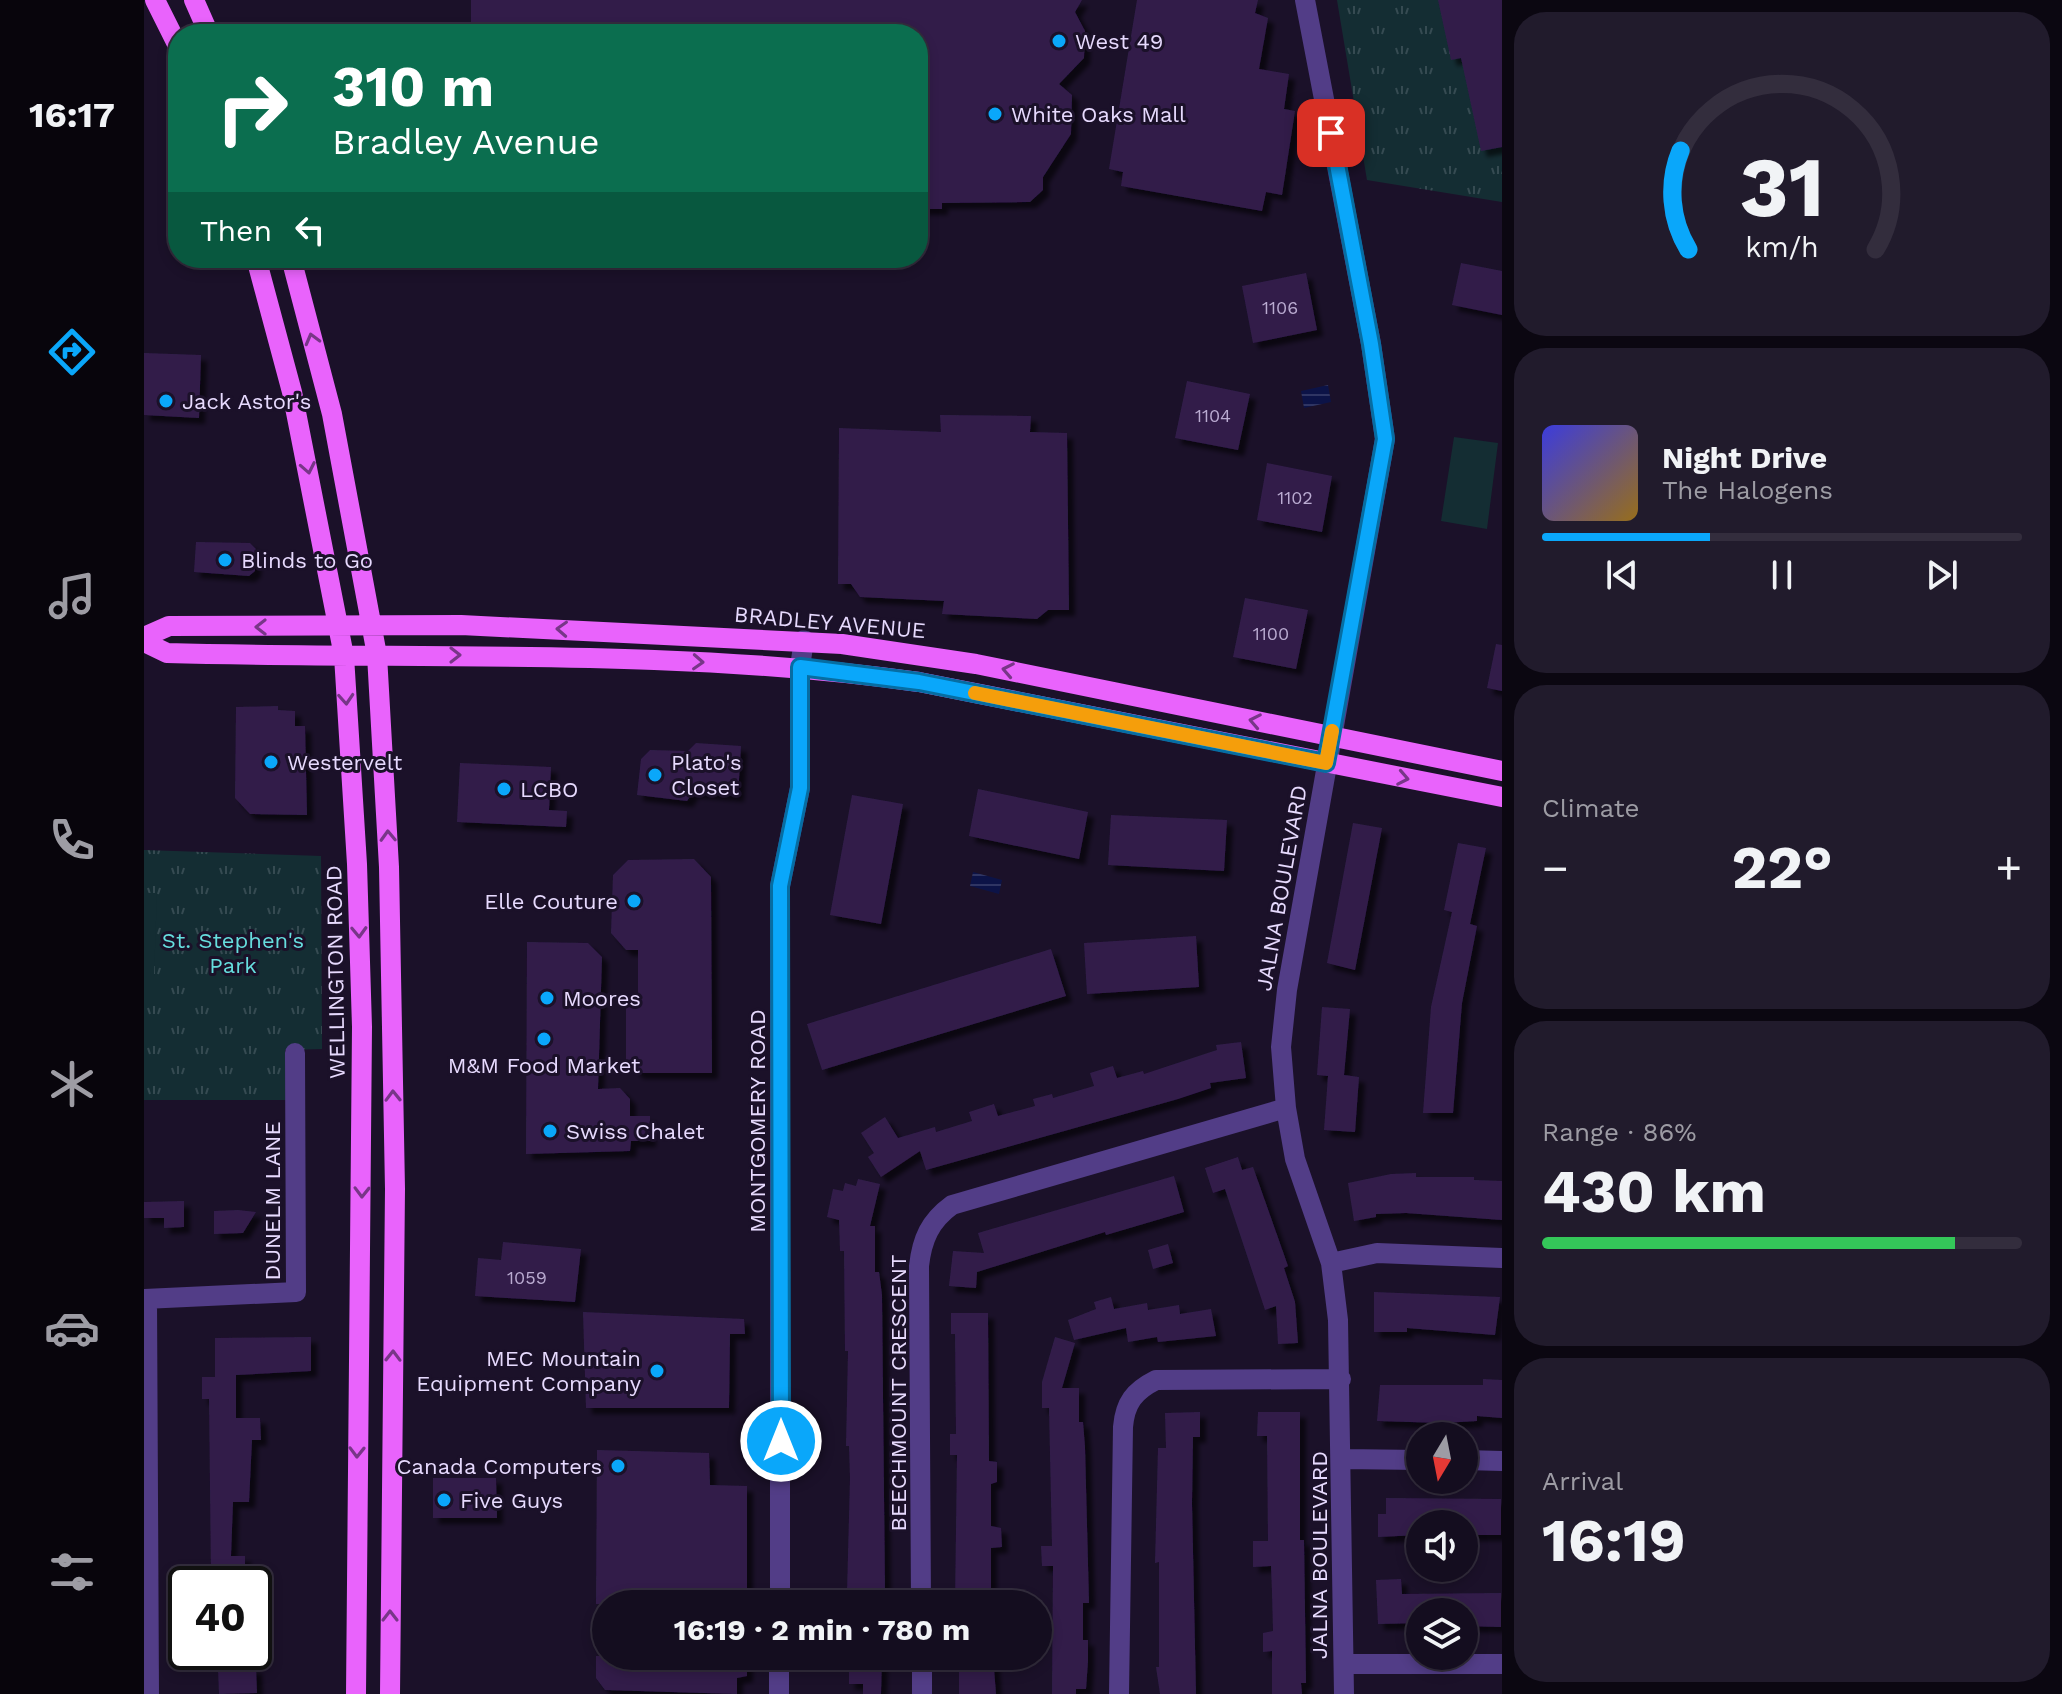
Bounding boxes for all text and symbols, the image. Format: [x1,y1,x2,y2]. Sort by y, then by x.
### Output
place label: West 49 [1075,29,1163,54]
marker: West 49 [1050,32,1068,50]
text: 310 m [332,54,494,120]
icon: right [200,56,304,160]
text: 16:17 [29,94,115,136]
pin [1297,99,1365,167]
place label: White Oaks Mall [1011,102,1186,127]
marker: White Oaks Mall [986,105,1004,123]
icon: arrive [1309,111,1353,155]
text: Bradley Avenue [332,121,599,163]
text: 31 [1739,139,1825,236]
icon: left [288,208,332,252]
text: Then [200,213,272,248]
text: km/h [1745,230,1819,264]
house number: 1106 [1262,297,1298,318]
icon: directions [44,324,100,380]
one-way arrow [305,333,322,346]
place label: Jack Astor's [182,389,311,414]
marker: Jack Astor's [157,392,175,410]
house number: 1104 [1195,405,1231,426]
text: Night Drive [1662,440,1827,475]
one-way arrow [298,461,315,475]
text: The Halogens [1662,475,1833,505]
house number: 1102 [1277,487,1313,508]
place label: Blinds to Go [241,548,373,573]
marker: Blinds to Go [216,551,234,569]
icon: previous [1600,553,1644,597]
icon: pause [1760,553,1804,597]
icon: next [1920,553,1964,597]
icon: music [44,568,100,624]
street label: BRADLEY AVENUE [733,602,927,643]
one-way arrow [254,618,267,636]
one-way arrow [555,621,568,638]
house number: 1100 [1253,623,1289,644]
one-way arrow [449,646,462,663]
one-way arrow [692,654,705,671]
one-way arrow [1002,663,1015,680]
one-way arrow [337,693,354,706]
one-way arrow [1248,713,1262,730]
place label: Westervelt [287,750,402,775]
place label: Plato's Closet [671,750,742,800]
marker: Westervelt [262,753,280,771]
marker: Plato's Closet [646,766,664,784]
one-way arrow [1396,768,1410,785]
place label: LCBO [520,777,579,802]
marker: LCBO [495,780,513,798]
street label: JALNA BOULEVARD [1251,783,1312,993]
text: Climate [1542,793,1640,823]
icon: phone [44,812,100,868]
one-way arrow [379,829,396,842]
text: 22° [1731,832,1833,903]
text: − [1542,842,1569,894]
text: + [1995,842,2022,894]
street label: WELLINGTON ROAD [321,865,350,1079]
place label: Elle Couture [484,889,618,914]
marker: Elle Couture [625,892,643,910]
one-way arrow [350,926,367,939]
park label: St. Stephen's Park [162,928,304,978]
place label: Moores [563,986,641,1011]
marker: Moores [538,989,556,1007]
street label: MONTGOMERY ROAD [745,1009,770,1233]
marker: M&M Food Market [535,1030,553,1048]
place label: M&M Food Market [448,1053,640,1078]
icon: climate [44,1056,100,1112]
one-way arrow [384,1089,402,1102]
text: Range · 86% [1542,1117,1697,1147]
place label: Swiss Chalet [566,1119,705,1144]
street label: DUNELM LANE [260,1122,285,1280]
marker: Swiss Chalet [541,1122,559,1140]
text: 430 km [1542,1156,1766,1227]
one-way arrow [353,1186,371,1199]
street label: BEECHMOUNT CRESCENT [886,1255,911,1531]
house number: 1059 [507,1267,547,1288]
icon: car [44,1300,100,1356]
place label: MEC Mountain Equipment Company [416,1346,642,1396]
one-way arrow [384,1349,402,1362]
marker: MEC Mountain Equipment Company [648,1362,666,1380]
position arrow [739,1399,823,1483]
north arrow [1406,1422,1478,1494]
map controls [1406,1422,1478,1670]
one-way arrow [348,1446,365,1459]
street label: JALNA BOULEVARD [1307,1451,1332,1659]
place label: Canada Computers [396,1454,602,1479]
marker: Canada Computers [609,1457,627,1475]
text: Arrival [1542,1466,1623,1496]
place label: Five Guys [460,1488,563,1513]
marker: Five Guys [435,1491,453,1509]
text: 16:19 [1542,1505,1686,1576]
button: sound [1406,1510,1478,1582]
icon: filters [44,1544,100,1600]
speed limit sign: 40 [168,1566,272,1670]
button: layers [1406,1598,1478,1670]
one-way arrow [381,1609,399,1622]
text: 16:19 · 2 min · 780 m [674,1612,970,1647]

